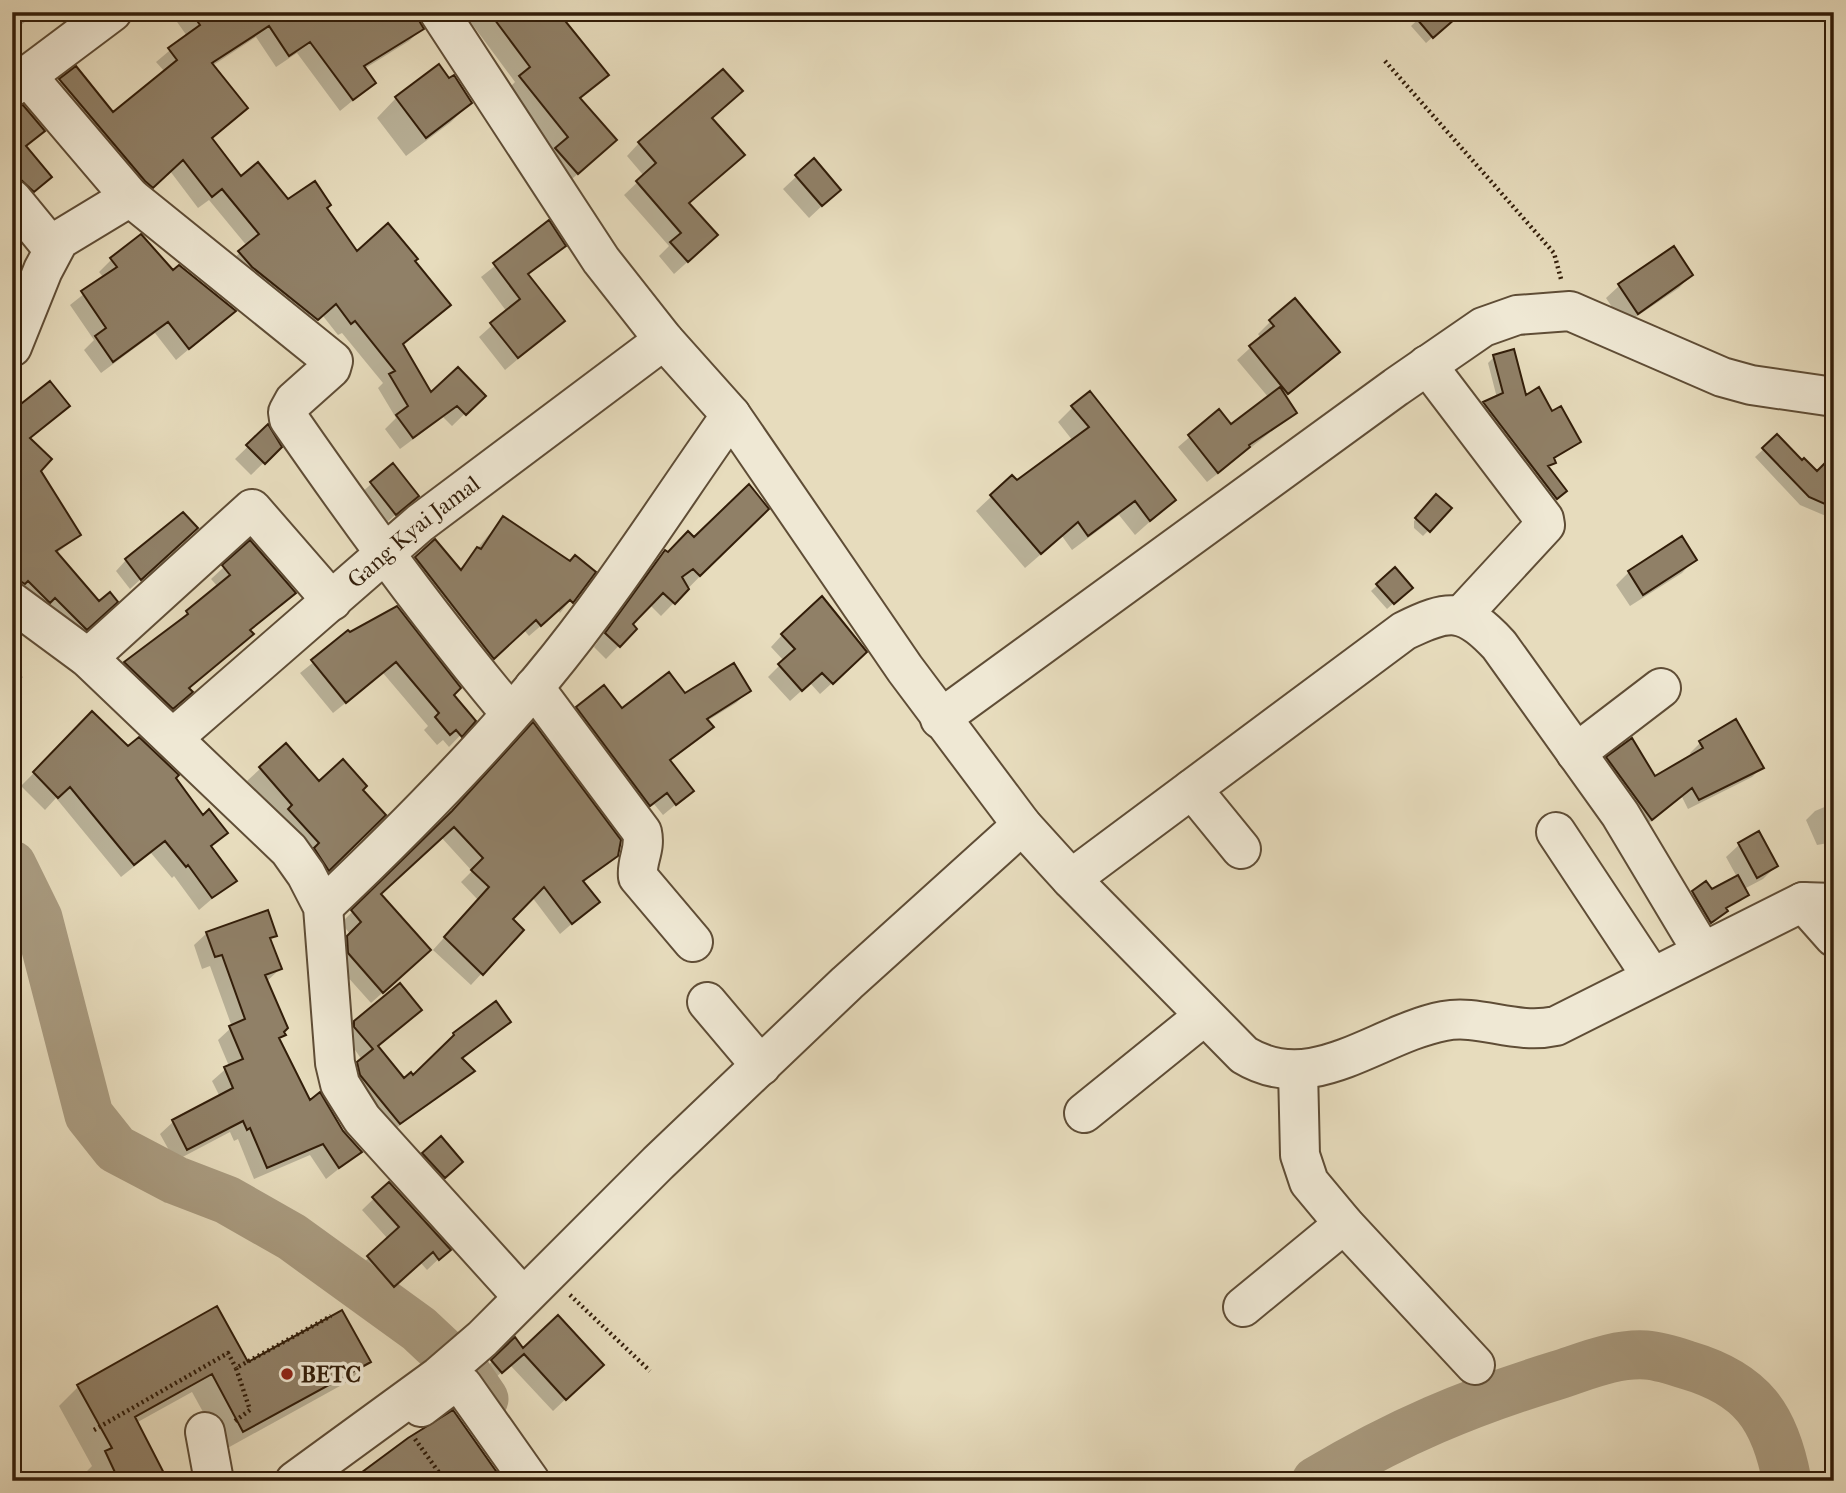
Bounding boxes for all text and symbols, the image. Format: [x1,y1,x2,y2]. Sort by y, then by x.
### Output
street label: Gang Kyai Jamal [342,470,486,594]
place label: BETC [301,1361,361,1388]
marker: BETC [279,1366,295,1382]

